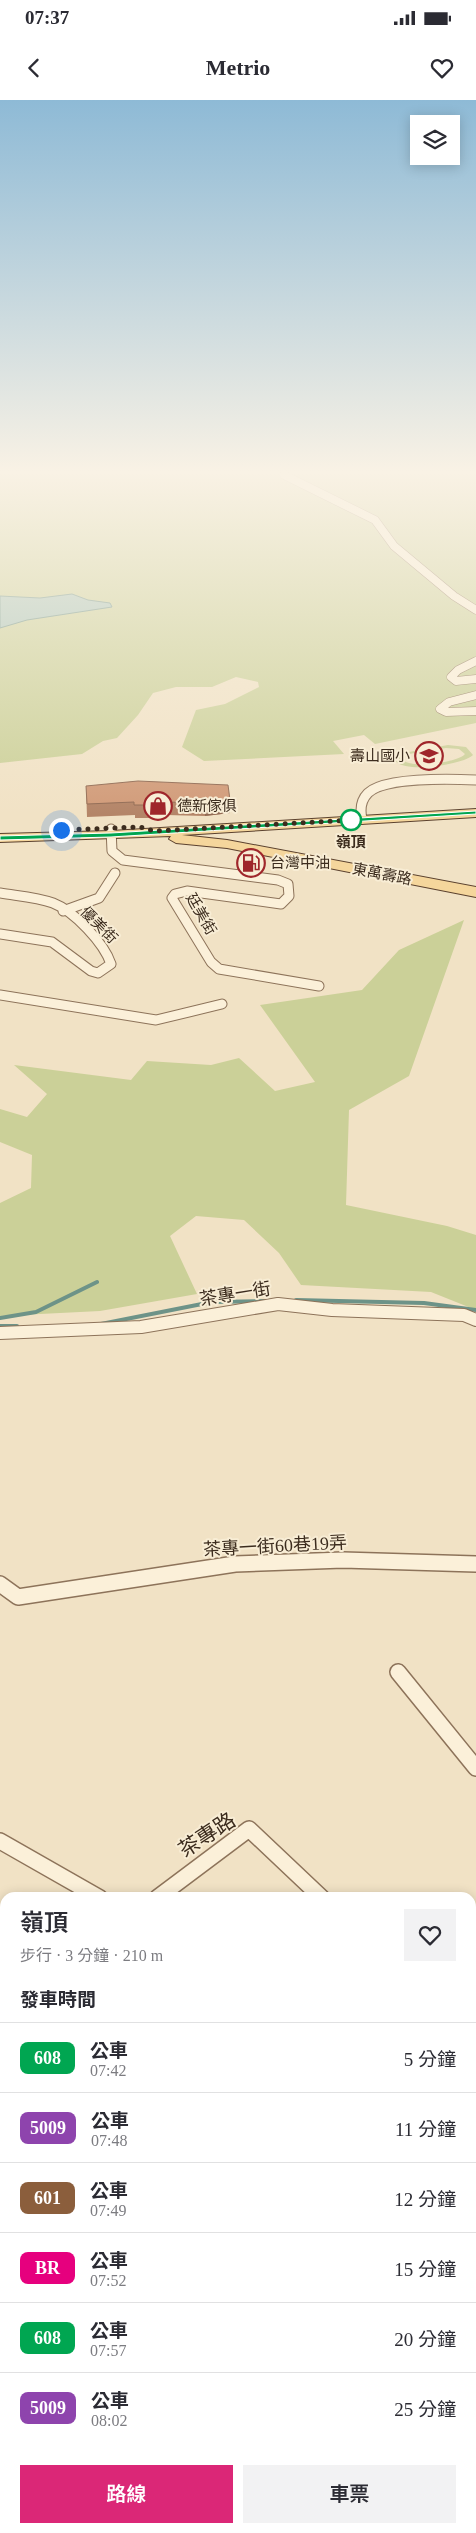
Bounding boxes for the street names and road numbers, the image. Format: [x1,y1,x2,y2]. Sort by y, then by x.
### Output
street label: 東萬壽路 [351,860,413,888]
street label: 廷美街 [183,891,219,937]
street label: 優美街 [77,903,121,947]
street label: 茶專一街 [198,1278,272,1310]
street label: 茶專一街60巷19弄 [203,1532,347,1560]
street label: 茶專路 [174,1808,240,1862]

